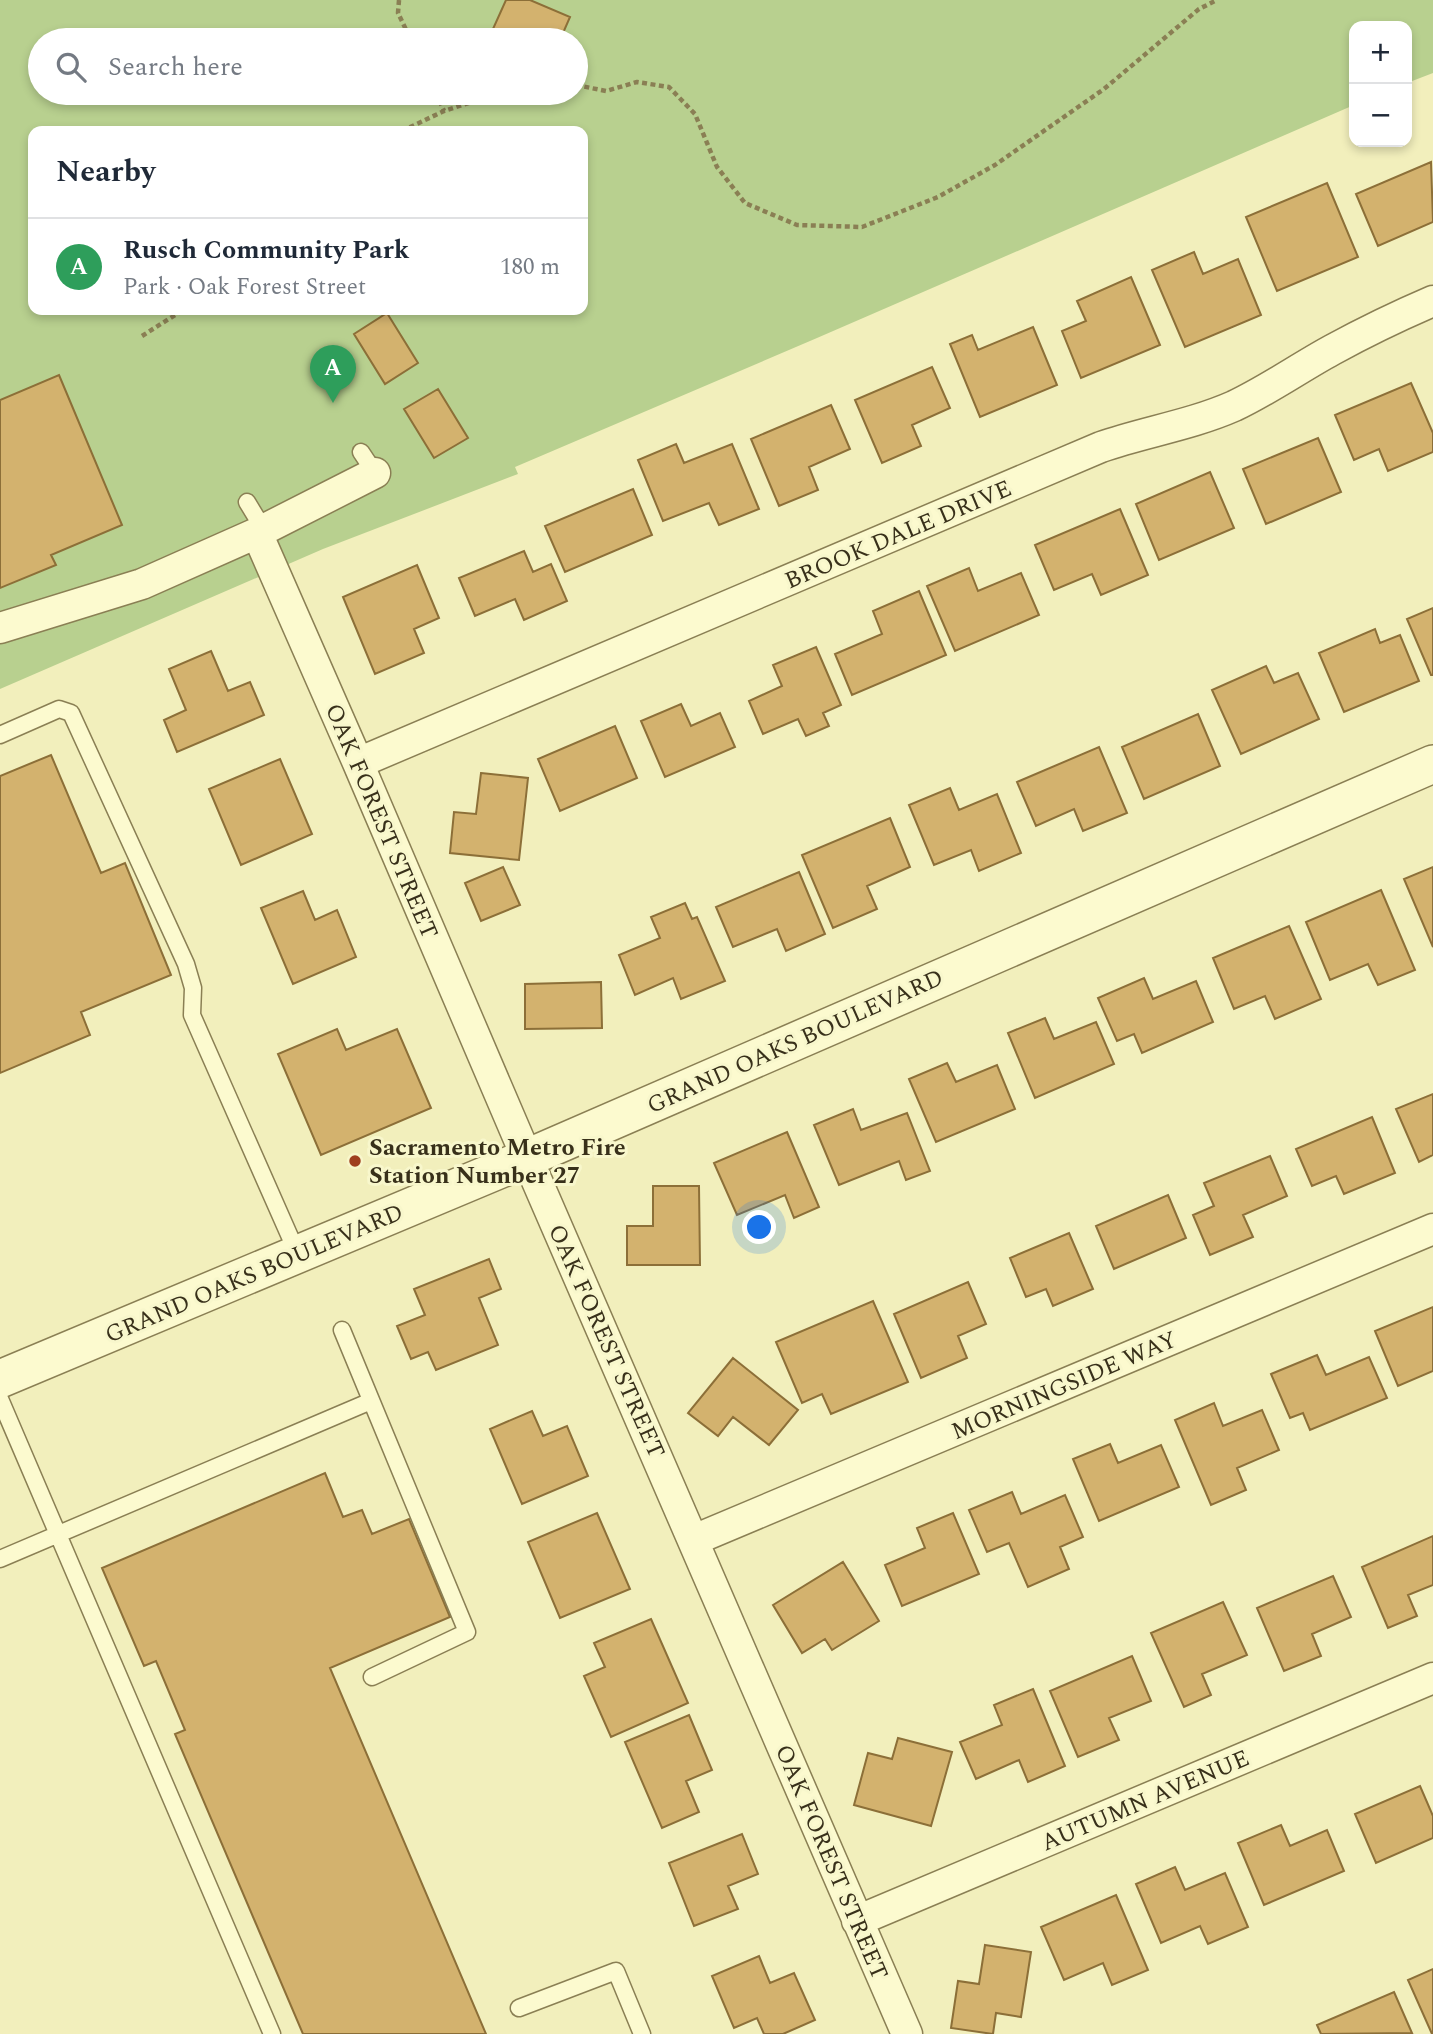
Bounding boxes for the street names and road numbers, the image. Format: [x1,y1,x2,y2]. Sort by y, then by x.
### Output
street label: BROOK DALE DRIVE [779,471,1018,599]
street label: OAK FOREST STREET [315,698,447,945]
street label: GRAND OAKS BOULEVARD [641,960,949,1124]
street label: GRAND OAKS BOULEVARD [100,1195,409,1353]
street label: OAK FOREST STREET [538,1219,674,1464]
street label: MORNINGSIDE WAY [946,1322,1183,1450]
street label: OAK FOREST STREET [765,1739,897,1986]
street label: AUTUMN AVENUE [1035,1741,1255,1861]

